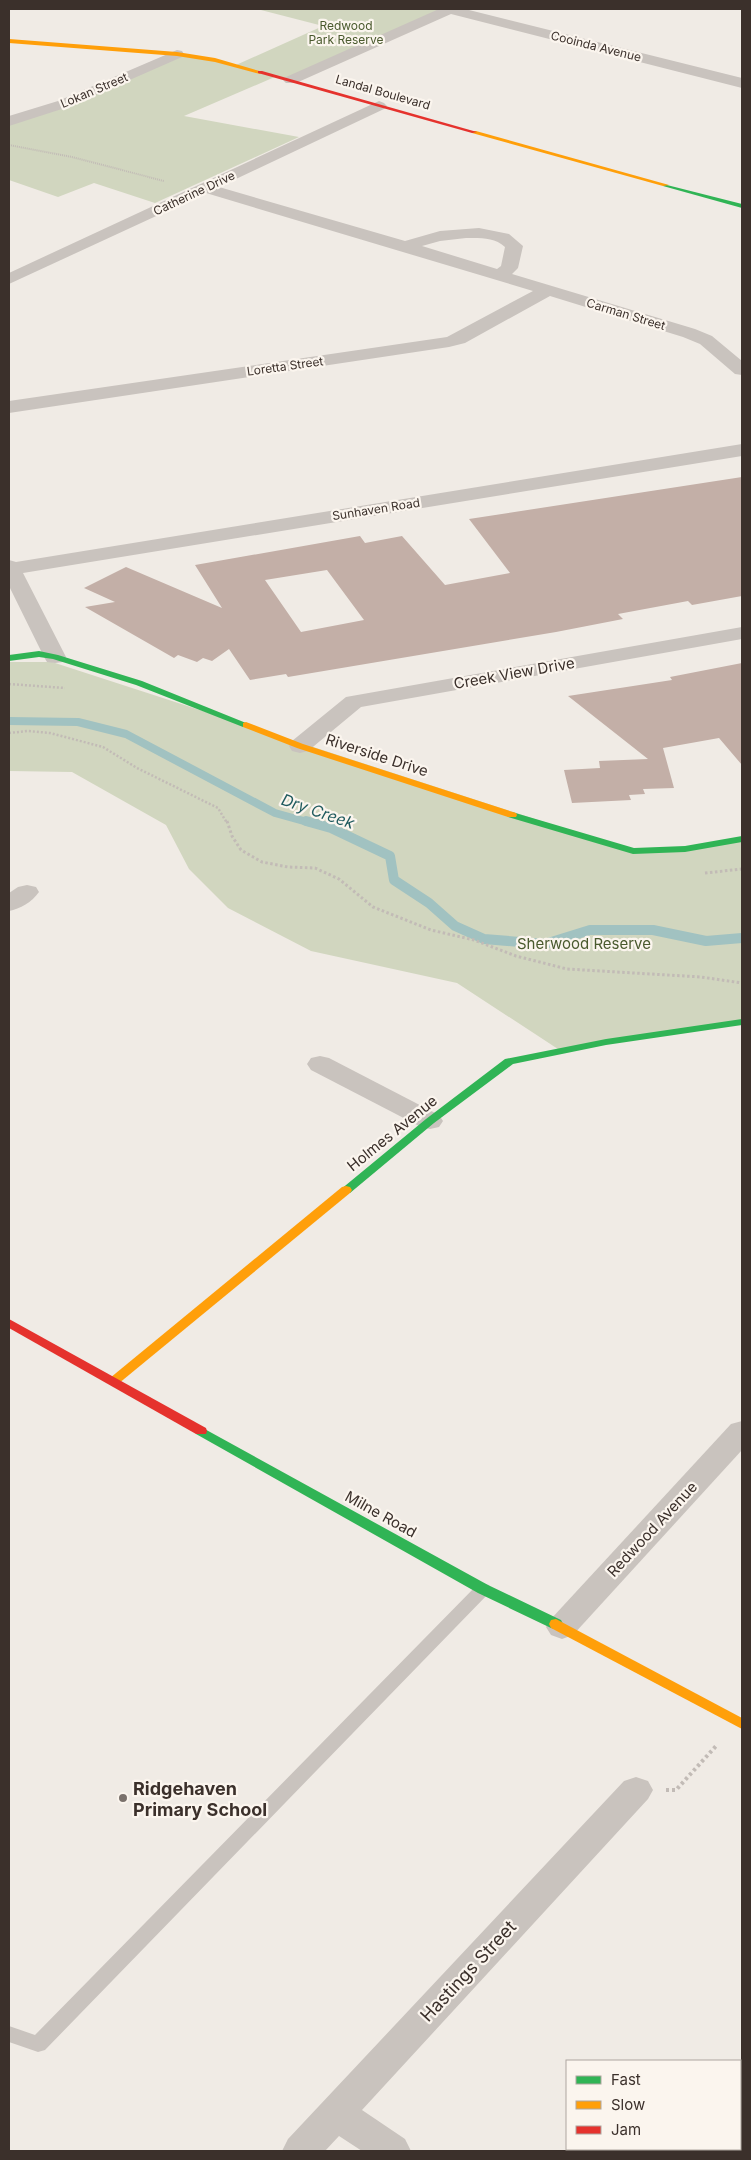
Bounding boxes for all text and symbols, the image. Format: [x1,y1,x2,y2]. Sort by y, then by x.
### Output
park label: Redwood Park Reserve [308,18,384,47]
street label: Cooinda Avenue [549,28,643,64]
street label: Lokan Street [58,69,130,111]
street label: Landal Boulevard [334,71,432,113]
street label: Catherine Drive [151,168,237,218]
street label: Carman Street [585,295,667,333]
street label: Loretta Street [246,353,324,379]
street label: Sunhaven Road [331,495,421,523]
street label: Creek View Drive [452,653,576,693]
street label: Riverside Drive [323,729,431,781]
water label: Dry Creek [279,789,357,833]
park label: Sherwood Reserve [517,934,651,953]
street label: Holmes Avenue [343,1091,441,1175]
street label: Redwood Avenue [603,1477,701,1581]
street label: Milne Road [342,1487,420,1541]
place label: Ridgehaven Primary School [133,1778,267,1820]
marker: Ridgehaven Primary School [117,1792,129,1804]
street label: Hastings Street [416,1916,520,2026]
legend [566,2060,741,2150]
text: Fast [611,2070,641,2089]
text: Slow [611,2095,645,2114]
text: Jam [611,2120,641,2139]

